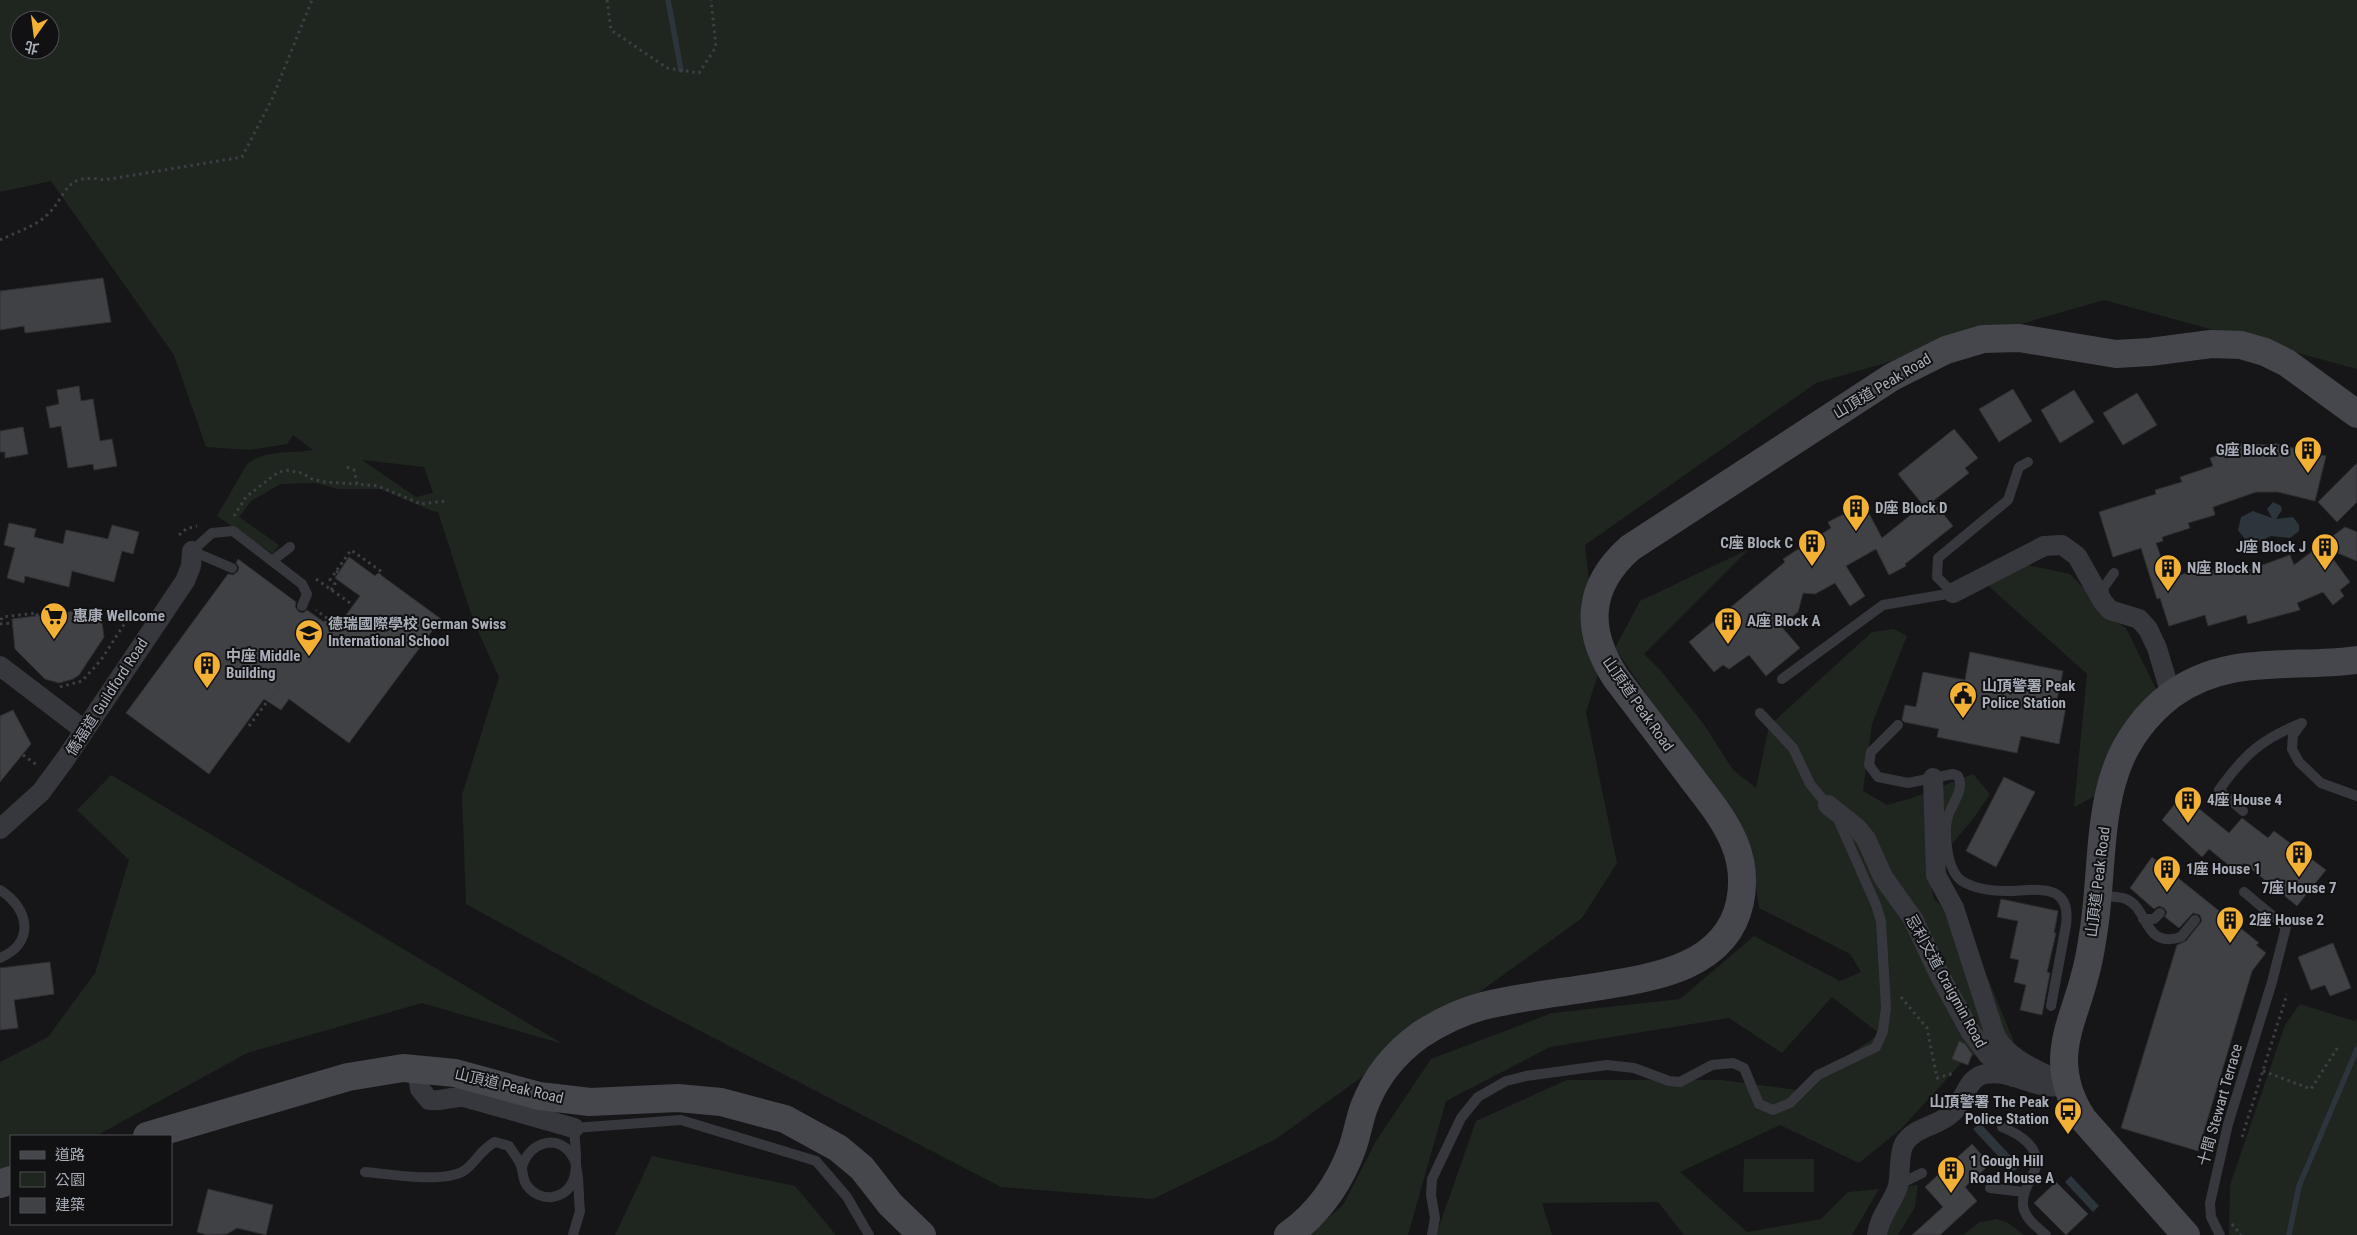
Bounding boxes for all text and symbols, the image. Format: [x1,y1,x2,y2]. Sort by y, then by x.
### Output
north arrow [10,10,60,60]
text: 北 [23,38,41,57]
street label: 山頂道 Peak Road [1830,350,1934,422]
building icon: G座 Block G [2293,435,2323,474]
place label: G座 Block G [2216,441,2289,459]
building icon: D座 Block D [1841,493,1871,532]
place label: D座 Block D [1875,499,1948,517]
building icon: C座 Block C [1797,528,1827,567]
building icon: J座 Block J [2310,532,2340,571]
place label: C座 Block C [1720,534,1793,552]
place label: J座 Block J [2236,538,2306,556]
building icon: N座 Block N [2153,553,2183,592]
place label: N座 Block N [2187,559,2261,577]
supermarket icon: 惠康 Wellcome [39,601,69,640]
building icon: A座 Block A [1713,606,1743,645]
place label: 惠康 Wellcome [73,607,165,625]
place label: A座 Block A [1747,612,1821,630]
place label: 德瑞國際學校 German Swiss International School [328,615,507,650]
school or university icon: 德瑞國際學校 German Swiss International School [294,618,324,657]
street label: 僑福道 Guildford Road [62,635,152,759]
place label: 中座 Middle Building [226,647,300,682]
building icon: 中座 Middle Building [192,650,222,689]
street label: 山頂道 Peak Road [1599,653,1677,755]
place label: 山頂警署 Peak Police Station [1982,677,2076,712]
public building icon: 山頂警署 Peak Police Station [1948,680,1978,719]
building icon: 4座 House 4 [2173,785,2203,824]
place label: 4座 House 4 [2207,791,2283,809]
street label: 山頂道 Peak Road [2082,826,2114,938]
building icon: 7座 House 7 [2284,839,2314,878]
building icon: 1座 House 1 [2152,854,2182,893]
place label: 1座 House 1 [2186,860,2261,878]
place label: 7座 House 7 [2261,879,2337,897]
building icon: 2座 House 2 [2215,905,2245,944]
street label: 忌利文道 Craigmin Road [1902,911,1990,1051]
place label: 2座 House 2 [2249,911,2324,929]
street label: 十間 Stewart Terrace [2194,1042,2246,1168]
street label: 山頂道 Peak Road [453,1065,565,1107]
place label: 山頂警署 The Peak Police Station [1930,1093,2050,1128]
bus stop icon: 山頂警署 The Peak Police Station [2053,1096,2083,1135]
legend [10,1135,172,1225]
text: 道路 [55,1146,85,1164]
place label: 1 Gough Hill Road House A [1970,1152,2054,1187]
building icon: 1 Gough Hill Road House A [1936,1155,1966,1194]
text: 公園 [55,1171,85,1189]
text: 建築 [55,1196,85,1214]

